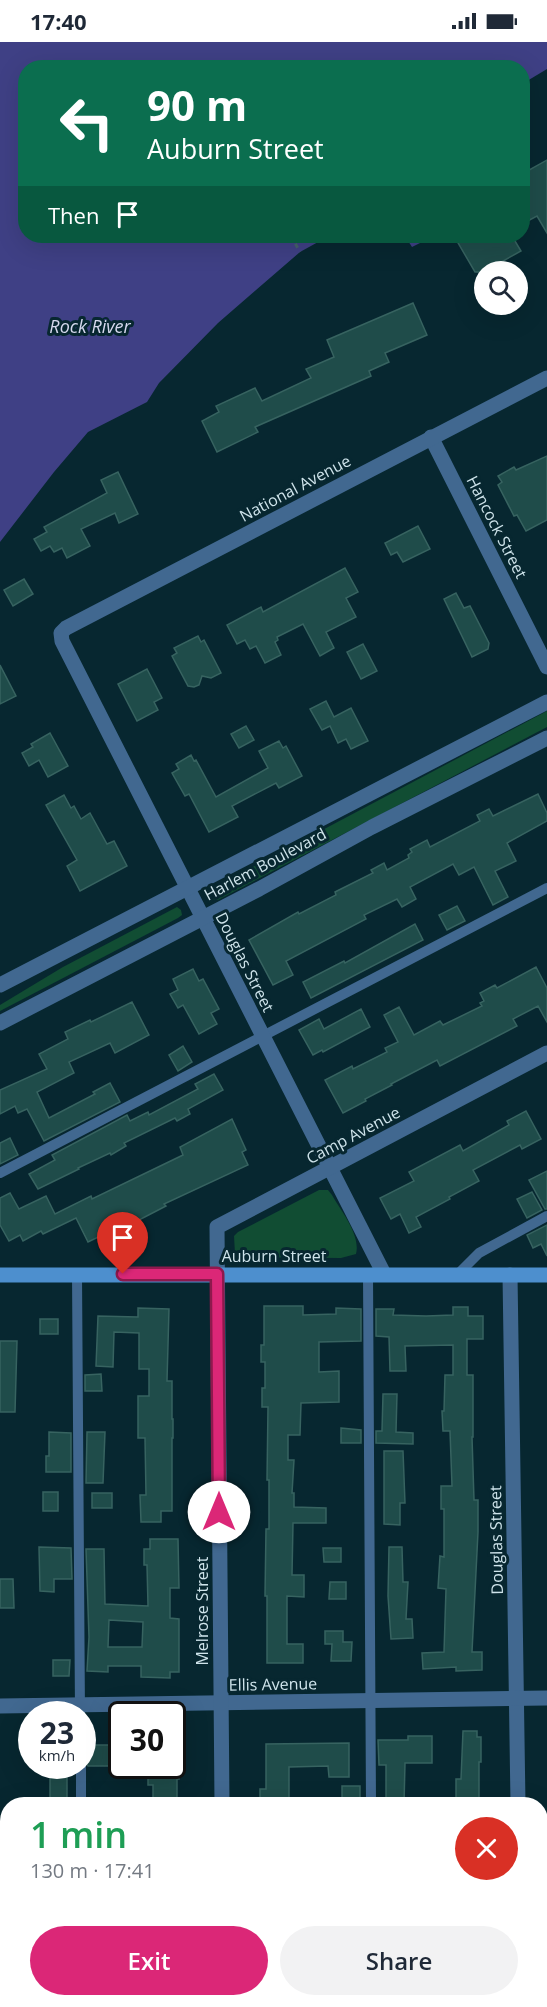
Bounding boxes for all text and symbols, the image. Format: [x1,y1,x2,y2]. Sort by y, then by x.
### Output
text: 17:40 [30,6,87,36]
text: 90 m [147,76,247,133]
icon: left [48,84,126,162]
text: Auburn Street [147,130,324,167]
icon: arrive [111,198,144,231]
text: Then [48,200,99,230]
map controls [474,261,528,315]
button: search [474,261,528,315]
water label: Rock River [49,314,132,338]
street label: National Avenue [236,449,354,527]
street label: Hancock Street [462,472,533,582]
street label: Harlem Boulevard [200,823,330,905]
street label: Douglas Street [210,908,280,1016]
street label: Camp Avenue [302,1101,404,1169]
pin [97,1212,148,1274]
icon: arrive [106,1221,139,1254]
street label: Auburn Street [222,1245,327,1267]
position arrow [187,1480,251,1544]
street label: Douglas Street [484,1485,508,1595]
street label: Melrose Street [191,1556,213,1666]
street label: Ellis Avenue [229,1672,317,1696]
speed limit sign: 30 [108,1701,186,1779]
text: 23 [40,1712,74,1753]
text: km/h [39,1745,75,1765]
text: 1 min [30,1810,127,1859]
button: close [455,1817,518,1880]
text: 130 m · 17:41 [30,1857,155,1884]
button: Exit [30,1926,268,1995]
button: Share [280,1926,518,1995]

